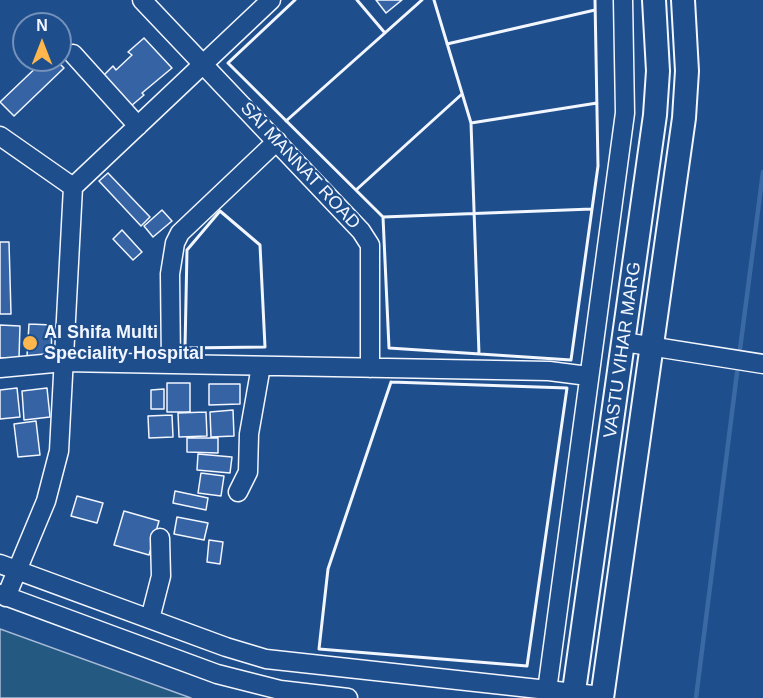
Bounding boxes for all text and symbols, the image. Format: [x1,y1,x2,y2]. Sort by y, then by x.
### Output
north arrow [12,12,72,72]
text: N [36,17,48,34]
street label: SAI MANNAT ROAD [236,98,364,234]
street label: VASTU VIHAR MARG [600,261,646,439]
place label: Al Shifa Multi Speciality Hospital [44,322,204,364]
marker: Al Shifa Multi Speciality Hospital [21,334,39,352]

